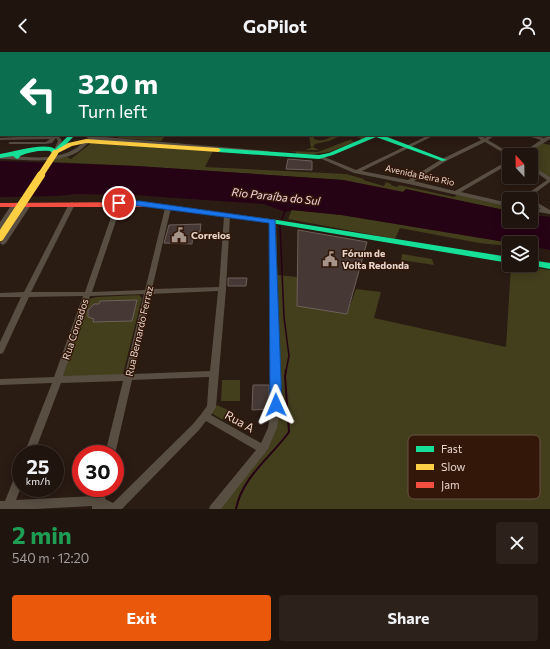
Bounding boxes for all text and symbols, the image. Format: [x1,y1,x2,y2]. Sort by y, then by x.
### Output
icon: back [12,15,34,37]
text: GoPilot [243,15,307,37]
icon: person [516,15,538,37]
text: 320 m [78,66,158,100]
icon: left [12,68,64,120]
text: Turn left [78,100,147,122]
north arrow [502,148,538,184]
map controls [502,148,538,272]
street label: Avenida Beira Rio [384,162,456,188]
water label: Rio Paraíba do Sul [231,185,321,207]
pin [102,186,136,220]
icon: arrive [108,192,130,214]
button: search [502,192,538,228]
public building icon: Correios [170,226,188,244]
place label: Correios [191,229,231,241]
button: layers [502,236,538,272]
place label: Fórum de Volta Redonda [342,247,409,271]
public building icon: Fórum de Volta Redonda [321,250,339,268]
street label: Rua Bernardo Ferraz [123,285,155,377]
street label: Rua Coroados [59,297,91,361]
position arrow [255,384,297,426]
street label: Rua A [223,407,257,435]
legend [408,435,540,499]
text: Fast [441,442,463,455]
speed limit sign: 30 [72,445,124,497]
text: 25 [26,454,50,478]
text: Slow [441,460,466,473]
text: km/h [26,475,50,487]
text: Jam [441,478,460,492]
text: 2 min [12,520,72,549]
button: close [496,522,538,564]
text: 540 m · 12:20 [12,550,89,566]
button: Exit [12,595,271,641]
button: Share [279,595,538,641]

